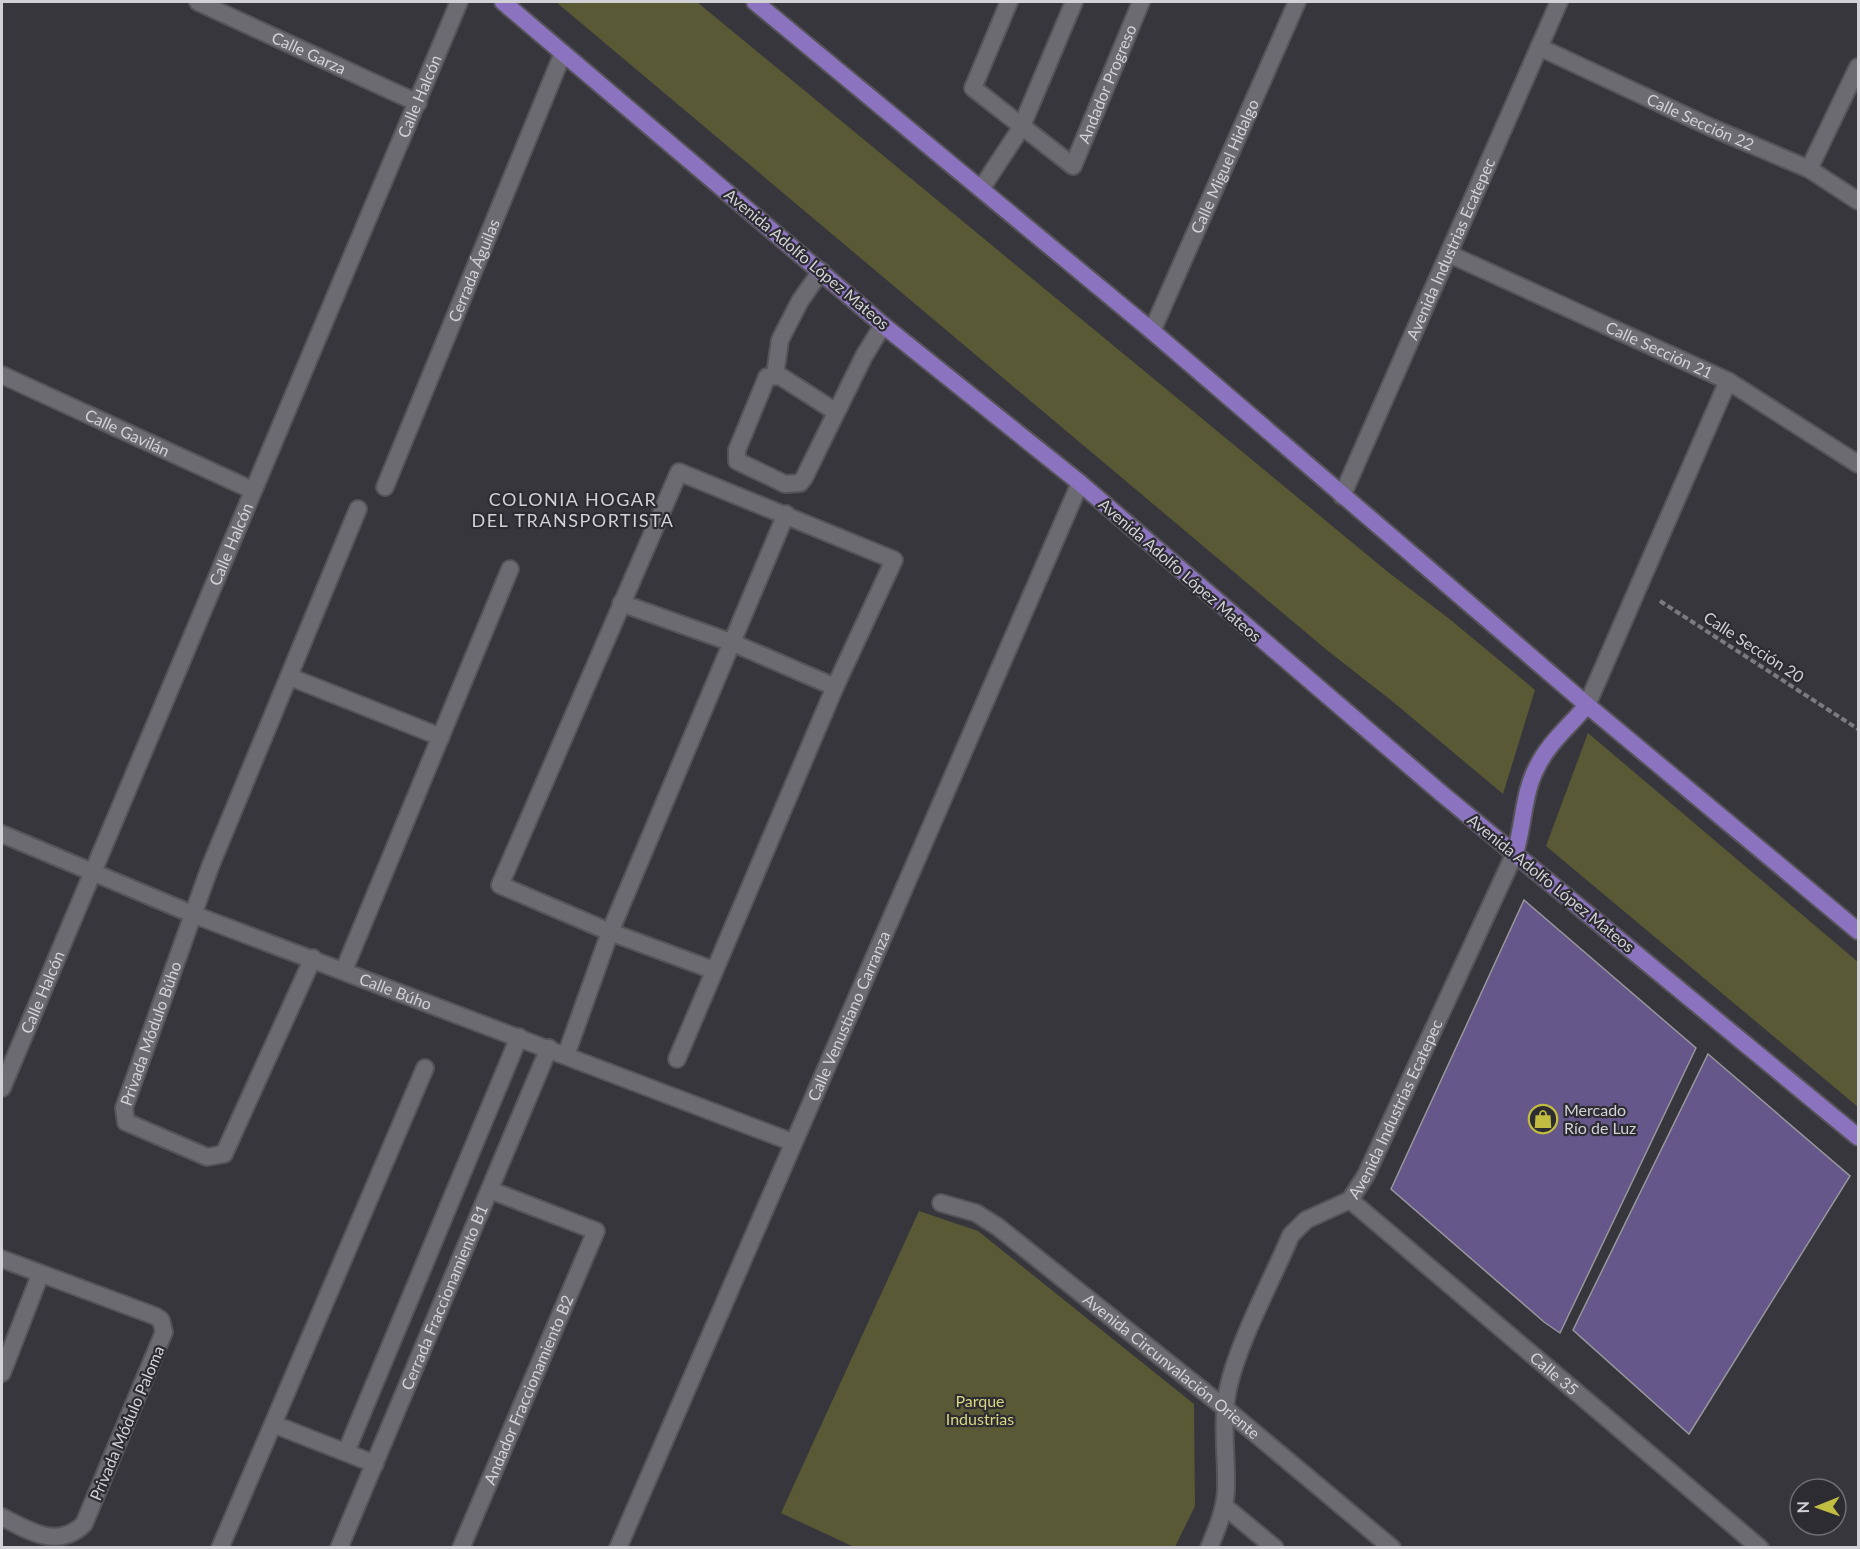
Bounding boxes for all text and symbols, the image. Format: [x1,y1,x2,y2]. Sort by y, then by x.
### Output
street label: Andador Progreso [1074,22,1140,146]
street label: Calle Garza [269,27,349,78]
street label: Calle Halcón [393,52,445,140]
street label: Calle Sección 22 [1644,89,1757,154]
street label: Calle Miguel Hidalgo [1186,96,1262,236]
street label: Avenida Industrias Ecatepec [1402,154,1499,342]
street label: Avenida Adolfo López Mateos [721,184,894,333]
street label: Cerrada Águilas [444,216,503,325]
street label: Calle Sección 21 [1603,317,1716,382]
street label: Calle Gavilán [82,405,173,460]
district label: COLONIA HOGAR DEL TRANSPORTISTA [471,488,675,531]
street label: Avenida Adolfo López Mateos [1095,494,1265,645]
street label: Calle Halcón [205,500,256,588]
street label: Calle Sección 20 [1701,607,1808,686]
street label: Avenida Adolfo López Mateos [1464,809,1639,956]
street label: Calle Venustiano Carranza [803,928,894,1104]
street label: Calle Halcón [16,948,68,1036]
street label: Privada Módulo Búho [116,959,185,1108]
street label: Calle Búho [357,969,435,1013]
street label: Avenida Industrias Ecatepec [1343,1016,1446,1202]
place label: Mercado Río de Luz [1564,1100,1636,1137]
shop icon: Mercado Río de Luz [1527,1103,1559,1135]
street label: Cerrada Fraccionamiento B1 [397,1201,491,1393]
street label: Avenida Circunvalación Oriente [1080,1289,1264,1442]
street label: Andador Fraccionamiento B2 [479,1292,577,1487]
street label: Privada Módulo Paloma [85,1343,168,1503]
street label: Calle 35 [1527,1347,1583,1399]
park label: Parque Industrias [946,1391,1014,1428]
north arrow [1788,1477,1848,1537]
text: N [1793,1501,1812,1514]

